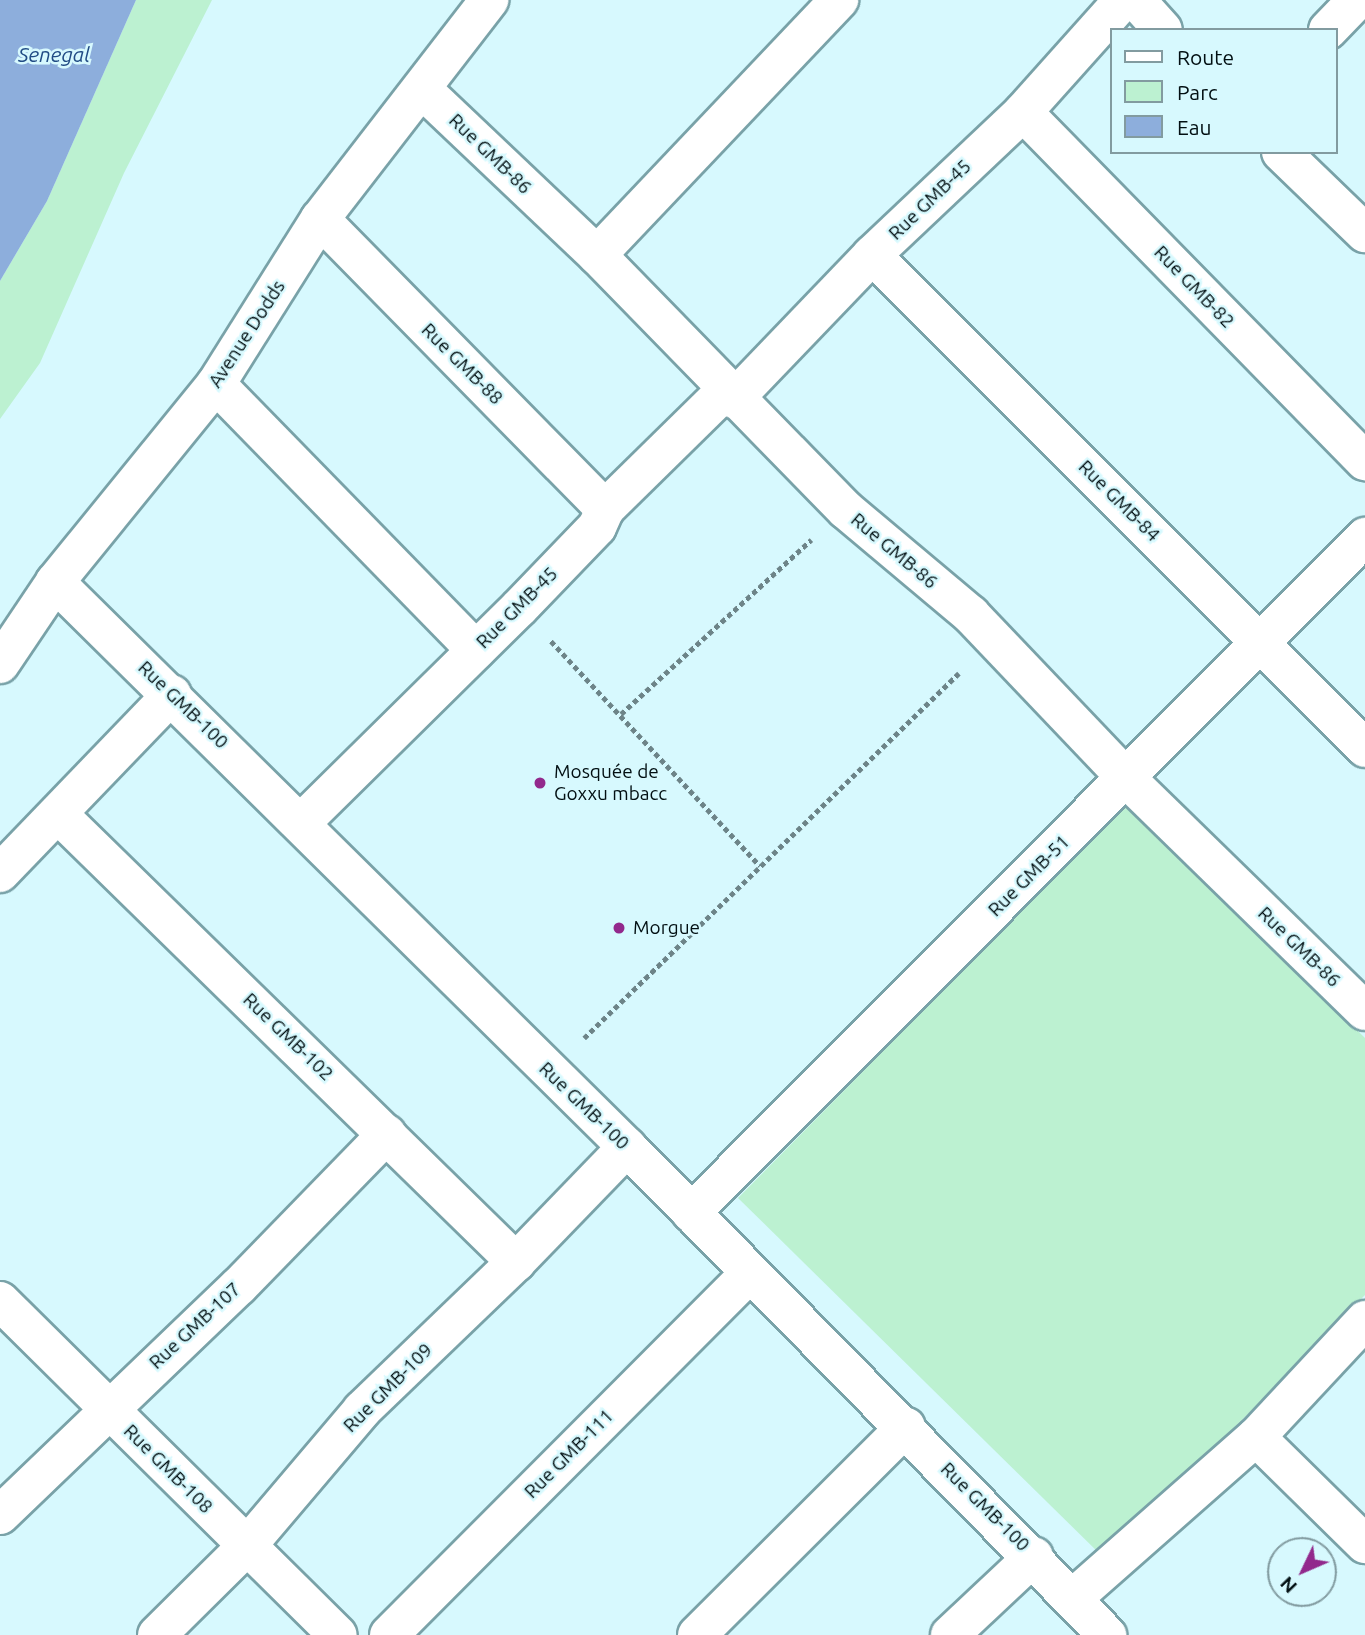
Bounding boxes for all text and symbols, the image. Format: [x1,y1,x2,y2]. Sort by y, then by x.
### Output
legend [1110,28,1337,154]
water label: Senegal [18,41,90,67]
text: Route [1177,45,1234,69]
text: Parc [1177,80,1218,104]
street label: Rue GMB-86 [444,109,536,199]
text: Eau [1177,115,1212,139]
street label: Rue GMB-45 [884,155,976,245]
street label: Rue GMB-82 [1149,241,1239,333]
street label: Avenue Dodds [204,276,290,392]
street label: Rue GMB-88 [417,319,507,409]
street label: Rue GMB-84 [1074,456,1164,546]
street label: Rue GMB-86 [846,508,942,594]
street label: Rue GMB-45 [472,563,562,653]
street label: Rue GMB-100 [133,656,233,754]
place label: Mosquée de Goxxu mbacc [554,761,667,805]
marker: Mosquée de Goxxu mbacc [532,775,548,791]
street label: Rue GMB-51 [984,831,1074,921]
street label: Rue GMB-86 [1253,902,1345,992]
place label: Morgue [633,917,700,939]
marker: Morgue [611,920,627,936]
street label: Rue GMB-102 [238,988,338,1086]
street label: Rue GMB-100 [534,1057,634,1155]
street label: Rue GMB-107 [145,1278,245,1374]
street label: Rue GMB-109 [339,1339,437,1437]
street label: Rue GMB-111 [520,1405,618,1503]
street label: Rue GMB-108 [119,1420,217,1518]
street label: Rue GMB-100 [936,1458,1034,1556]
north arrow [1267,1537,1337,1607]
text: N [1275,1572,1301,1598]

